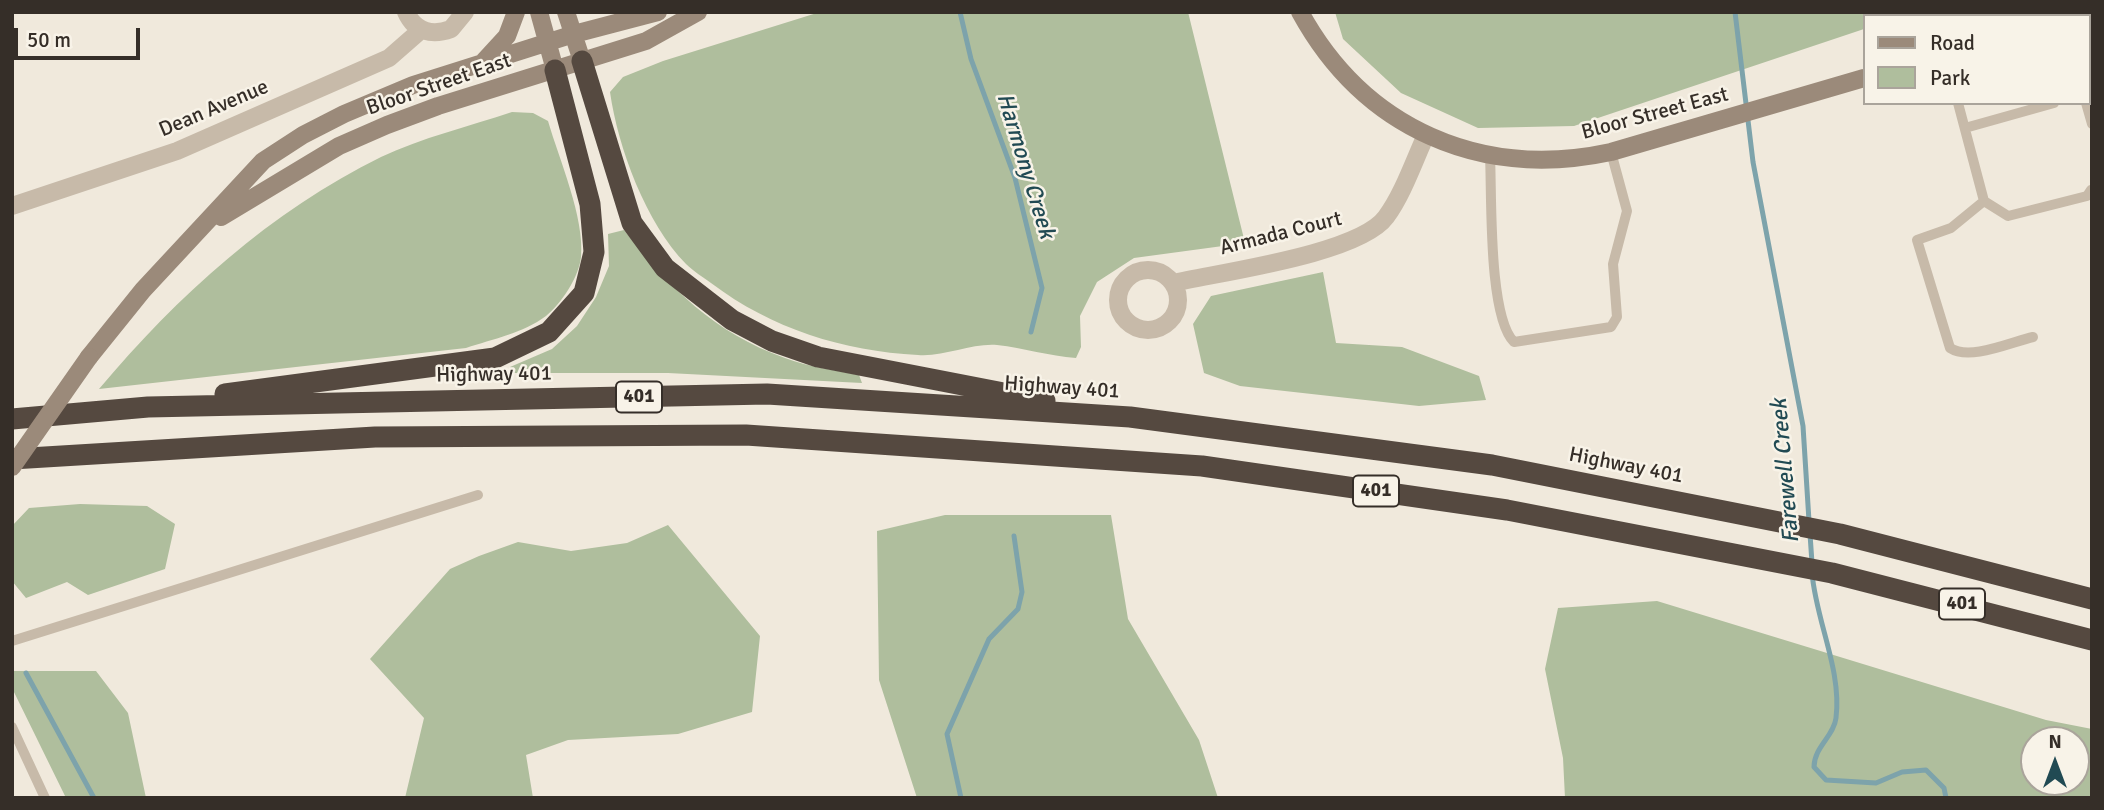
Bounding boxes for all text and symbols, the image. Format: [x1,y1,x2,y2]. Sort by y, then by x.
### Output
scale bar [18,14,144,58]
legend [1862,14,2090,105]
text: 50 m [27,27,71,53]
text: Road [1930,30,1975,56]
street label: Bloor Street East [363,48,515,122]
text: Park [1930,65,1970,91]
street label: Dean Avenue [155,75,273,143]
street label: Bloor Street East [1579,82,1731,146]
water label: Harmony Creek [990,90,1060,242]
street label: Armada Court [1217,207,1345,261]
street label: Highway 401 [436,361,552,389]
street label: Highway 401 [1003,371,1121,405]
road number: 401 [616,382,662,412]
water label: Farewell Creek [1766,398,1806,544]
street label: Highway 401 [1567,443,1685,489]
road number: 401 [1353,476,1399,506]
road number: 401 [1939,589,1985,620]
north arrow [2020,726,2090,796]
text: N [2048,730,2062,754]

